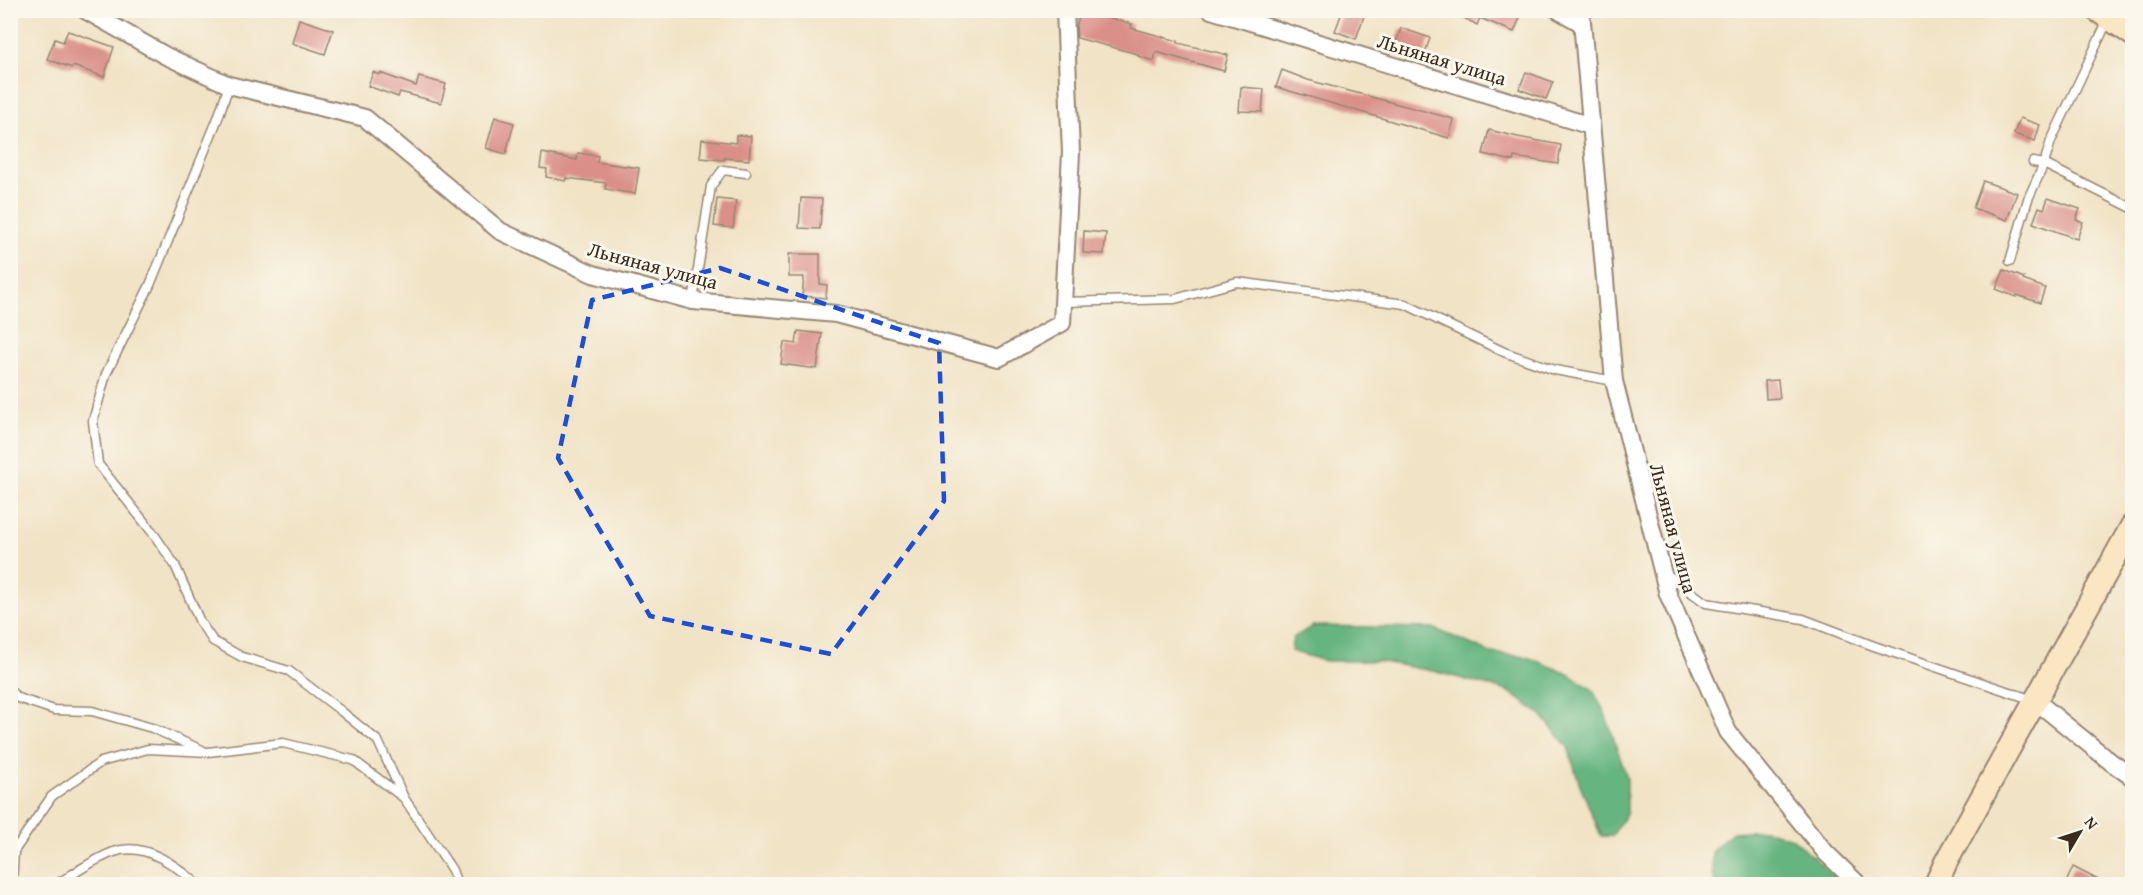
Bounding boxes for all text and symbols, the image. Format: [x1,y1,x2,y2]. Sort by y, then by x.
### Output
street label: Льняная улица [1374,26,1511,93]
street label: Льняная улица [585,234,722,296]
street label: Льняная улица [1643,460,1705,597]
north arrow [2050,802,2110,862]
text: N [2079,811,2105,835]

